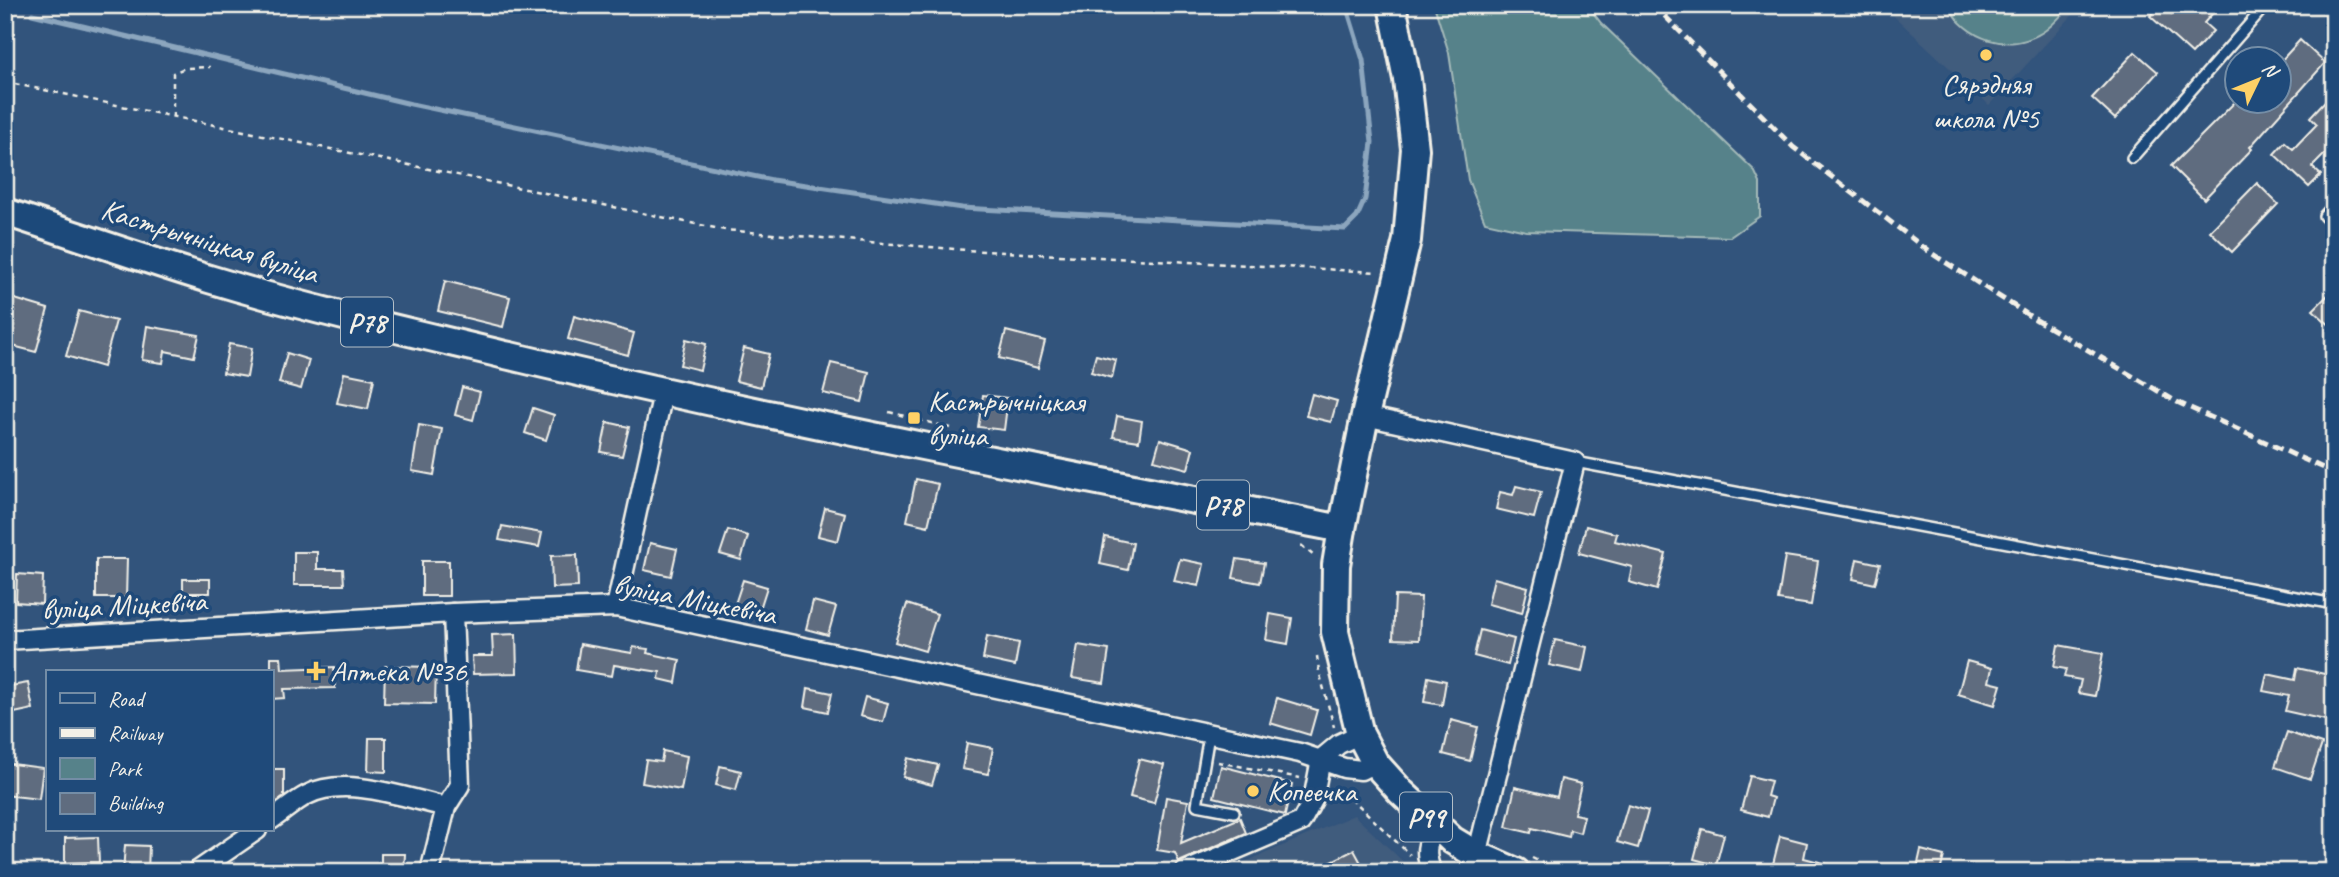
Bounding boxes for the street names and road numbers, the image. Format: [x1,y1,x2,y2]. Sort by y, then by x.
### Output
street label: Кастрычніцкая вуліца [97,190,325,293]
road number: Р78 [341,298,393,346]
road number: Р78 [1197,480,1249,530]
street label: вуліца Міцкевіча [611,565,781,634]
street label: вуліца Міцкевіча [41,582,209,628]
road number: Р99 [1400,792,1452,842]

